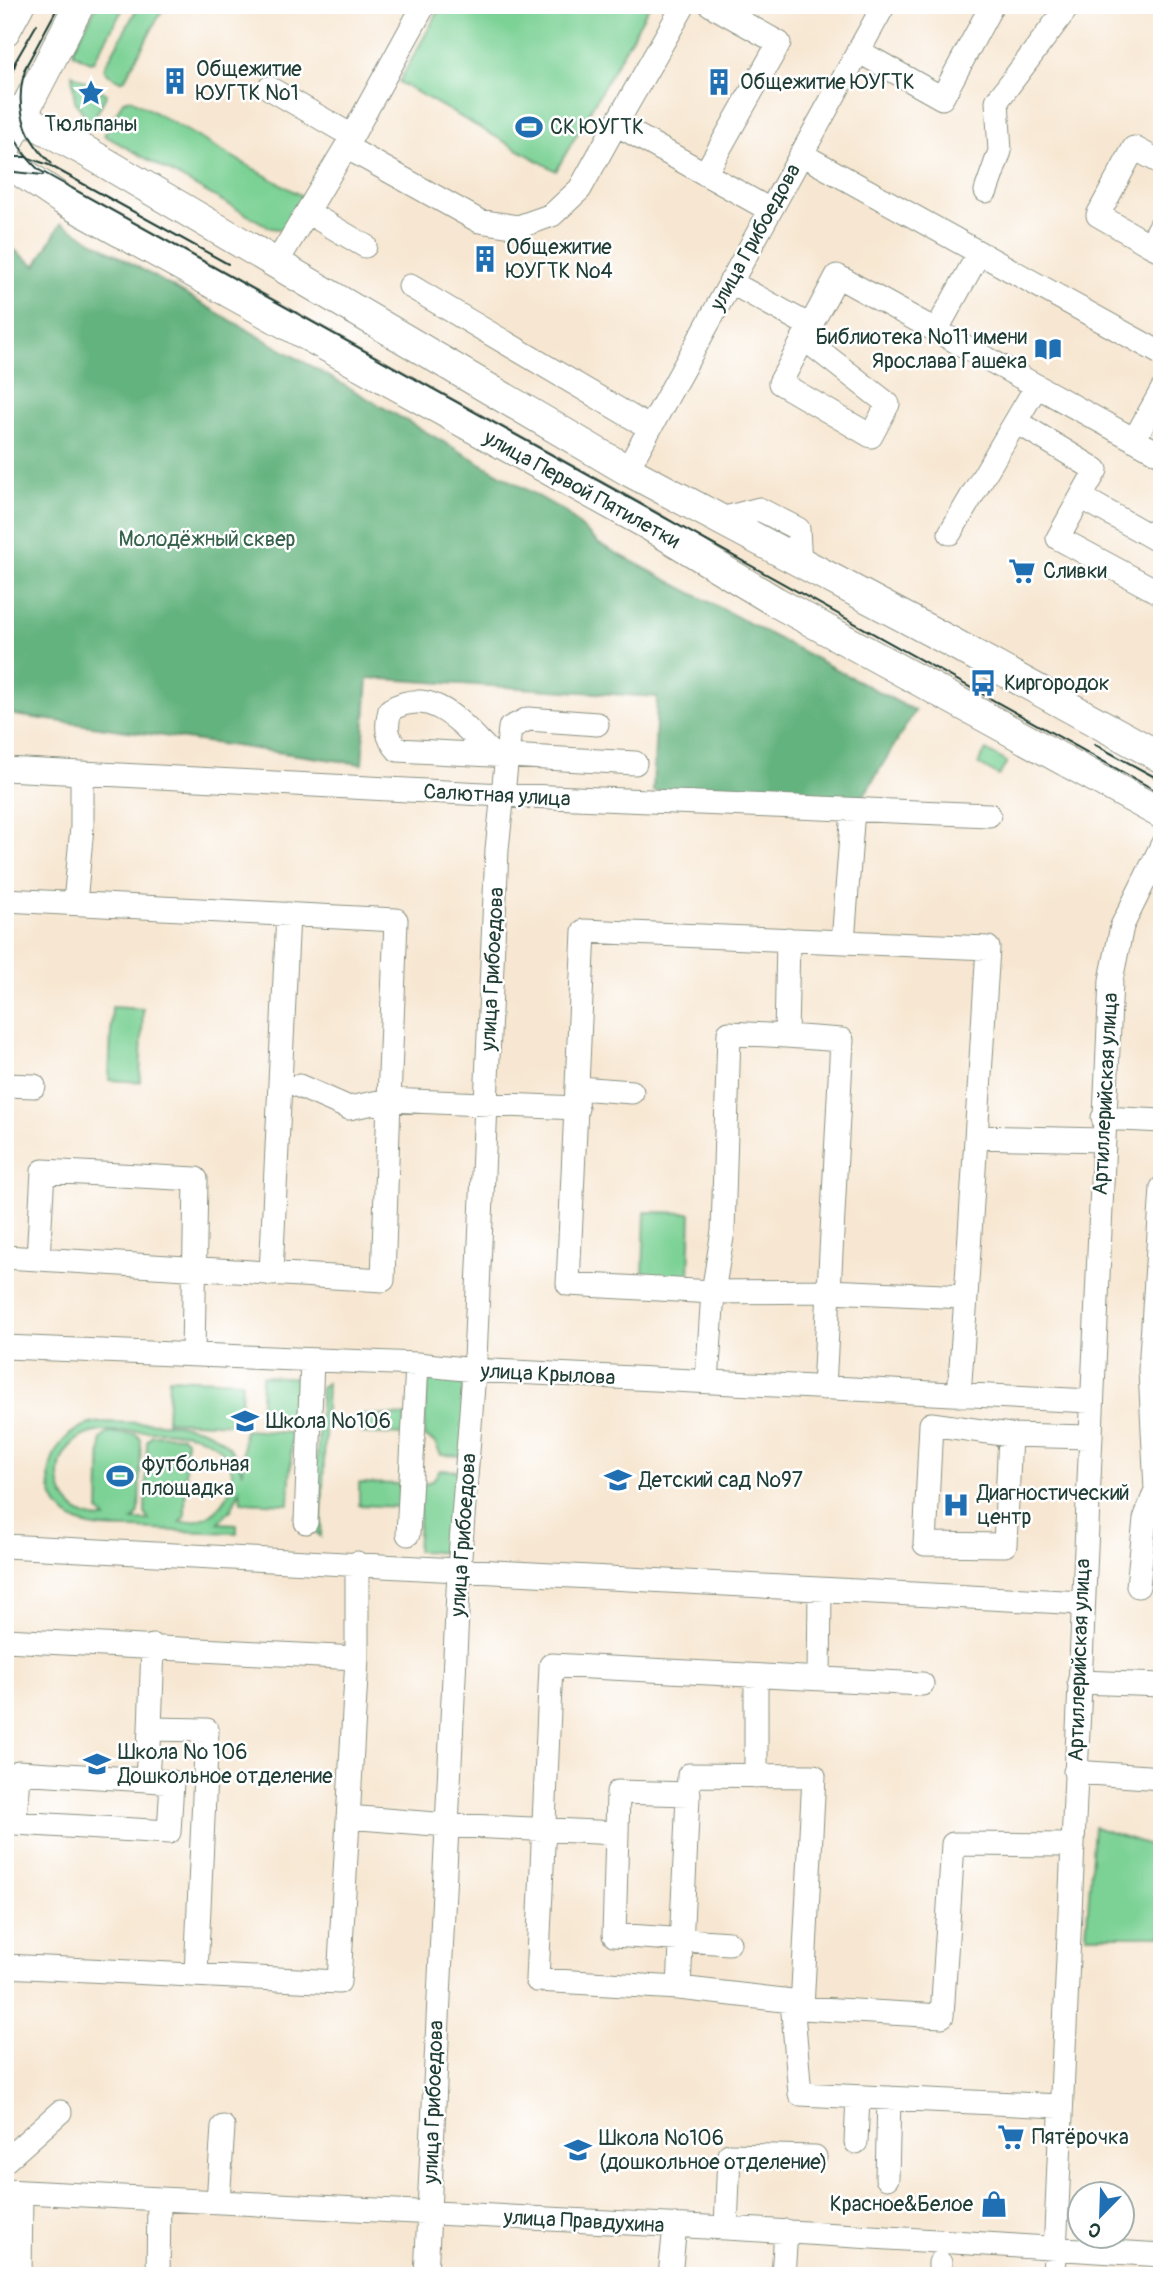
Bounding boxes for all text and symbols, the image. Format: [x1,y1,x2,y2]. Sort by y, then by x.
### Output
place label: Общежитие ЮУГТК №1 [196,56,302,107]
building icon: Общежитие ЮУГТК №1 [160,66,190,96]
building icon: Общежитие ЮУГТК [704,67,734,97]
place label: Общежитие ЮУГТК [740,69,915,96]
place icon: Тюльпаны [76,78,106,108]
place label: Тюльпаны [44,111,138,138]
sports icon: СК ЮУГТК [514,112,544,142]
place label: СК ЮУГТК [550,114,644,141]
street label: улица Грибоедова [703,159,807,316]
place label: Общежитие ЮУГТК №4 [506,234,613,285]
building icon: Общежитие ЮУГТК №4 [470,244,500,274]
place label: Библиотека №11 имени Ярослава Гашека [815,324,1027,375]
library icon: Библиотека №11 имени Ярослава Гашека [1033,334,1063,364]
street label: улица Первой Пятилетки [478,424,685,555]
park label: Молодёжный сквер [119,526,295,553]
supermarket icon: Сливки [1007,556,1037,586]
place label: Сливки [1043,558,1107,585]
bus stop icon: Киргородок [968,668,998,698]
place label: Киргородок [1004,670,1110,697]
street label: Салютная улица [423,778,571,813]
street label: улица Грибоедова [475,887,510,1053]
street label: Артиллерийская улица [1087,992,1124,1196]
street label: улица Крылова [479,1357,616,1392]
school or university icon: Школа №106 [230,1406,260,1436]
place label: Школа №106 [266,1408,391,1435]
place label: футбольная площадка [141,1451,249,1502]
street label: улица Грибоедова [444,1452,483,1619]
sports icon: футбольная площадка [105,1461,135,1491]
school or university icon: Детский сад №97 [603,1465,633,1495]
place label: Детский сад №97 [638,1467,803,1494]
place label: Диагностический центр [976,1480,1130,1531]
hospital icon: Диагностический центр [941,1490,971,1520]
street label: Артиллерийская улица [1062,1558,1097,1762]
place label: Школа № 106 Дошкольное отделение [117,1739,333,1790]
school or university icon: Школа № 106 Дошкольное отделение [82,1749,112,1779]
street label: улица Грибоедова [417,2020,450,2185]
supermarket icon: Пятёрочка [996,2122,1026,2152]
place label: Пятёрочка [1032,2124,1129,2151]
place label: Школа №106 (дошкольное отделение) [599,2125,828,2176]
school or university icon: Школа №106 (дошкольное отделение) [563,2135,593,2165]
north arrow [1066,2180,1136,2250]
shop icon: Красное&Белое [979,2189,1009,2219]
place label: Красное&Белое [830,2191,974,2218]
street label: улица Правдухина [502,2204,665,2239]
text: С [1084,2216,1105,2243]

